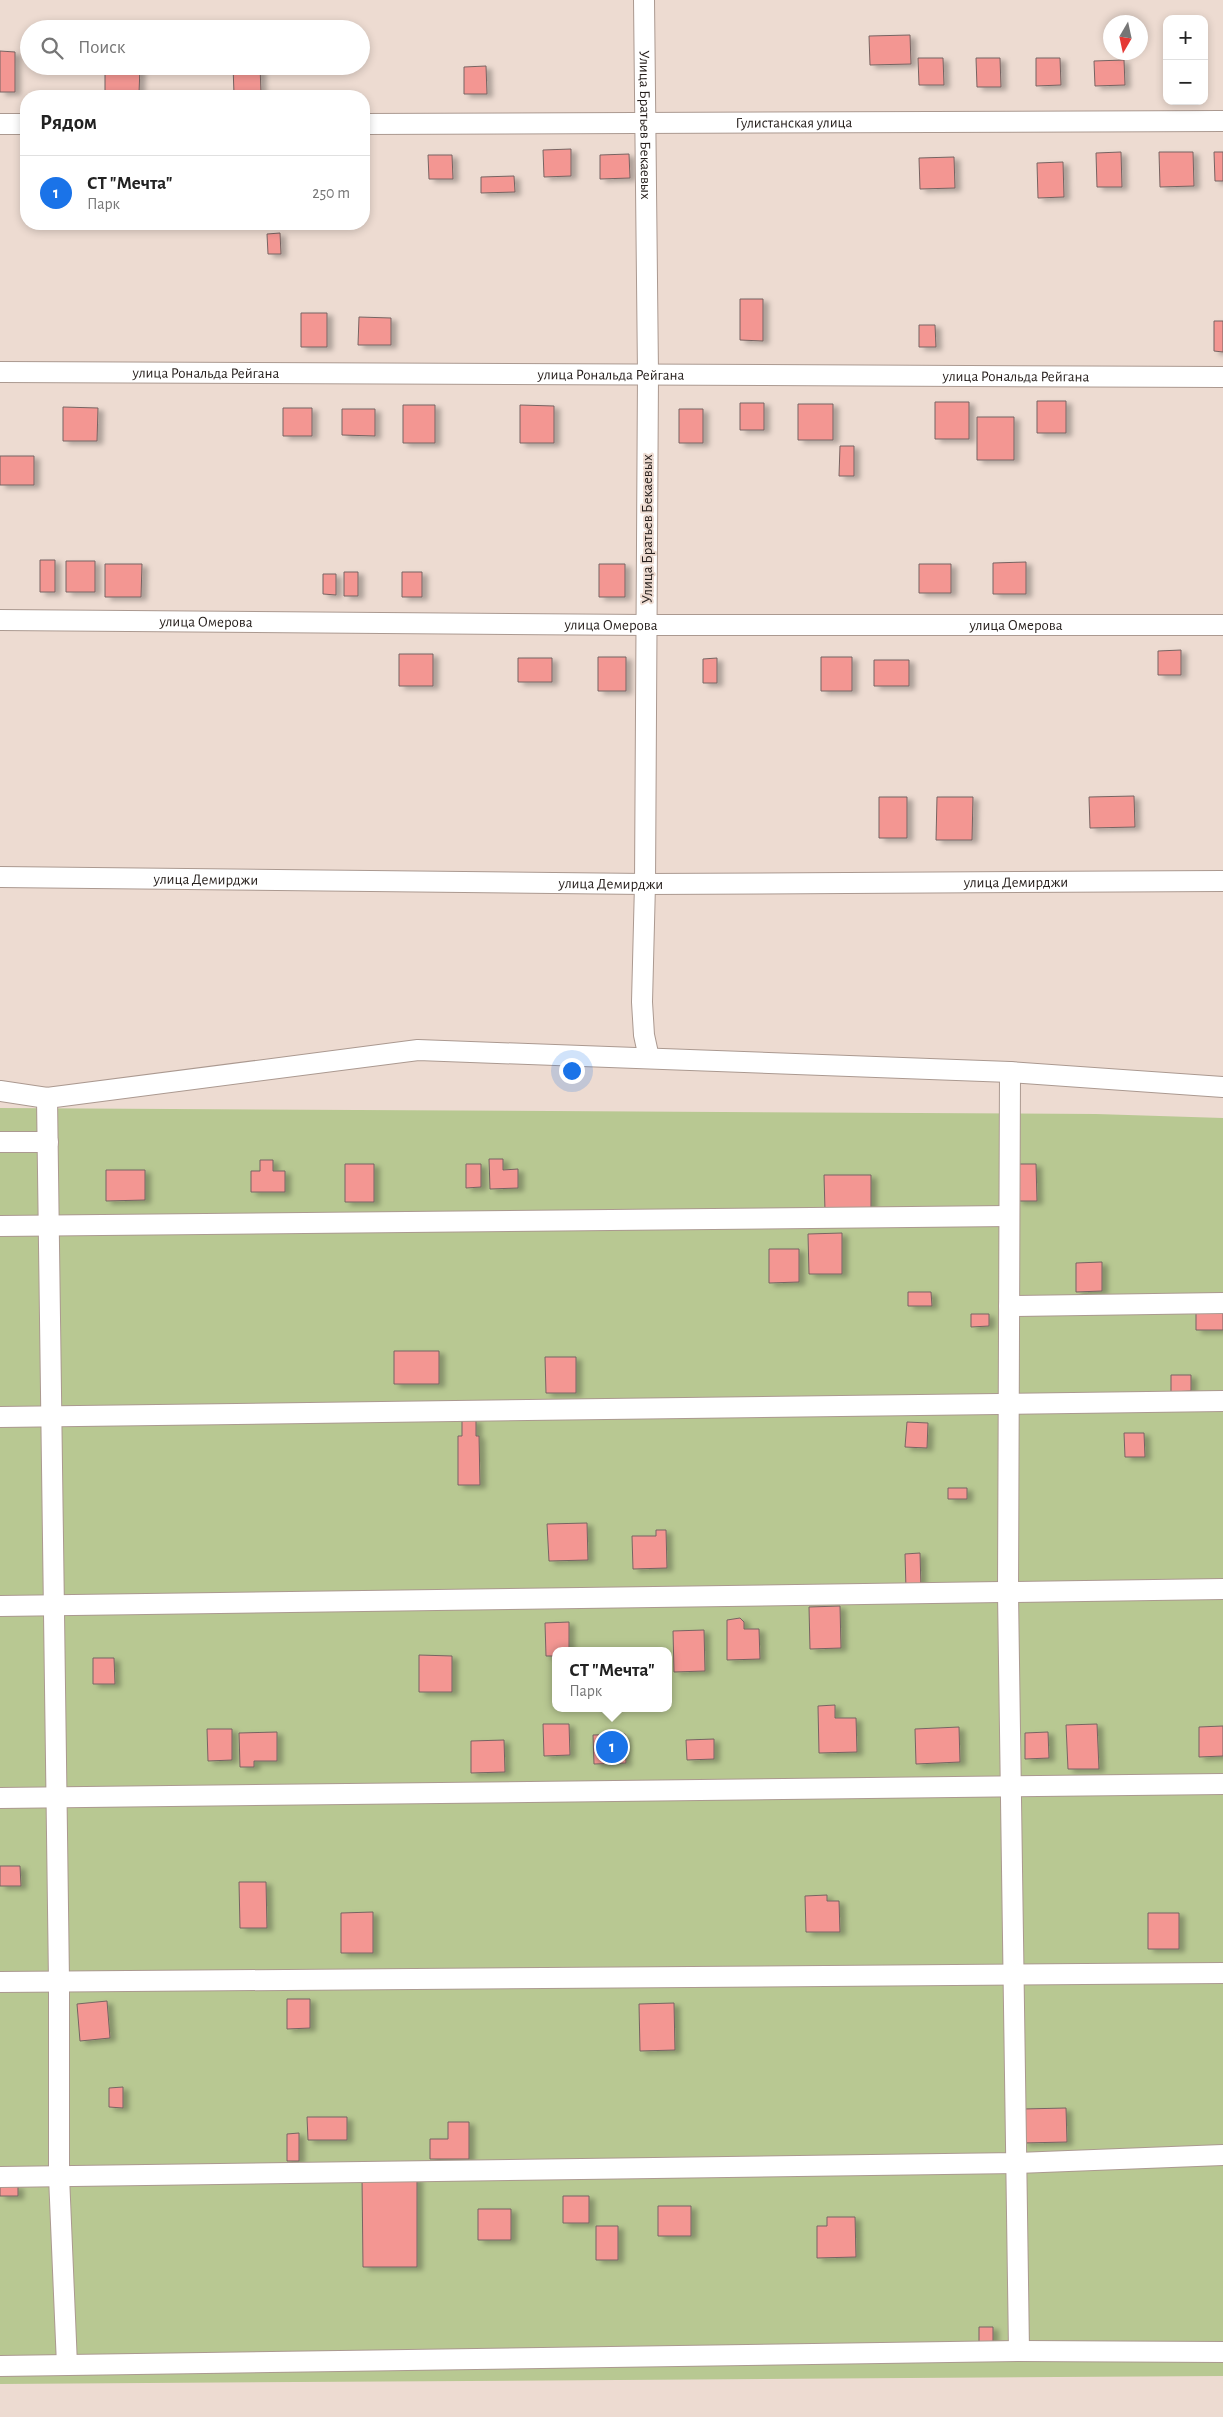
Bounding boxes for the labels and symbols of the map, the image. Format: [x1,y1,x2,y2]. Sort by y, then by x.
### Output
north arrow [1103,15,1148,60]
street label: Улица Братьев Бекаевых [637,50,654,200]
street label: Гулистанская улица [736,115,853,130]
street label: улица Рональда Рейгана [132,365,280,381]
street label: улица Рональда Рейгана [537,367,685,382]
street label: улица Рональда Рейгана [942,368,1090,384]
street label: Улица Братьев Бекаевых [640,454,655,604]
street label: улица Омерова [158,614,253,629]
street label: улица Омерова [563,617,658,633]
street label: улица Омерова [968,618,1063,633]
street label: улица Демирджи [153,871,258,887]
street label: улица Демирджи [963,874,1068,890]
street label: улица Демирджи [558,876,663,892]
your location [559,1058,585,1084]
pin: 1 [596,1728,628,1766]

